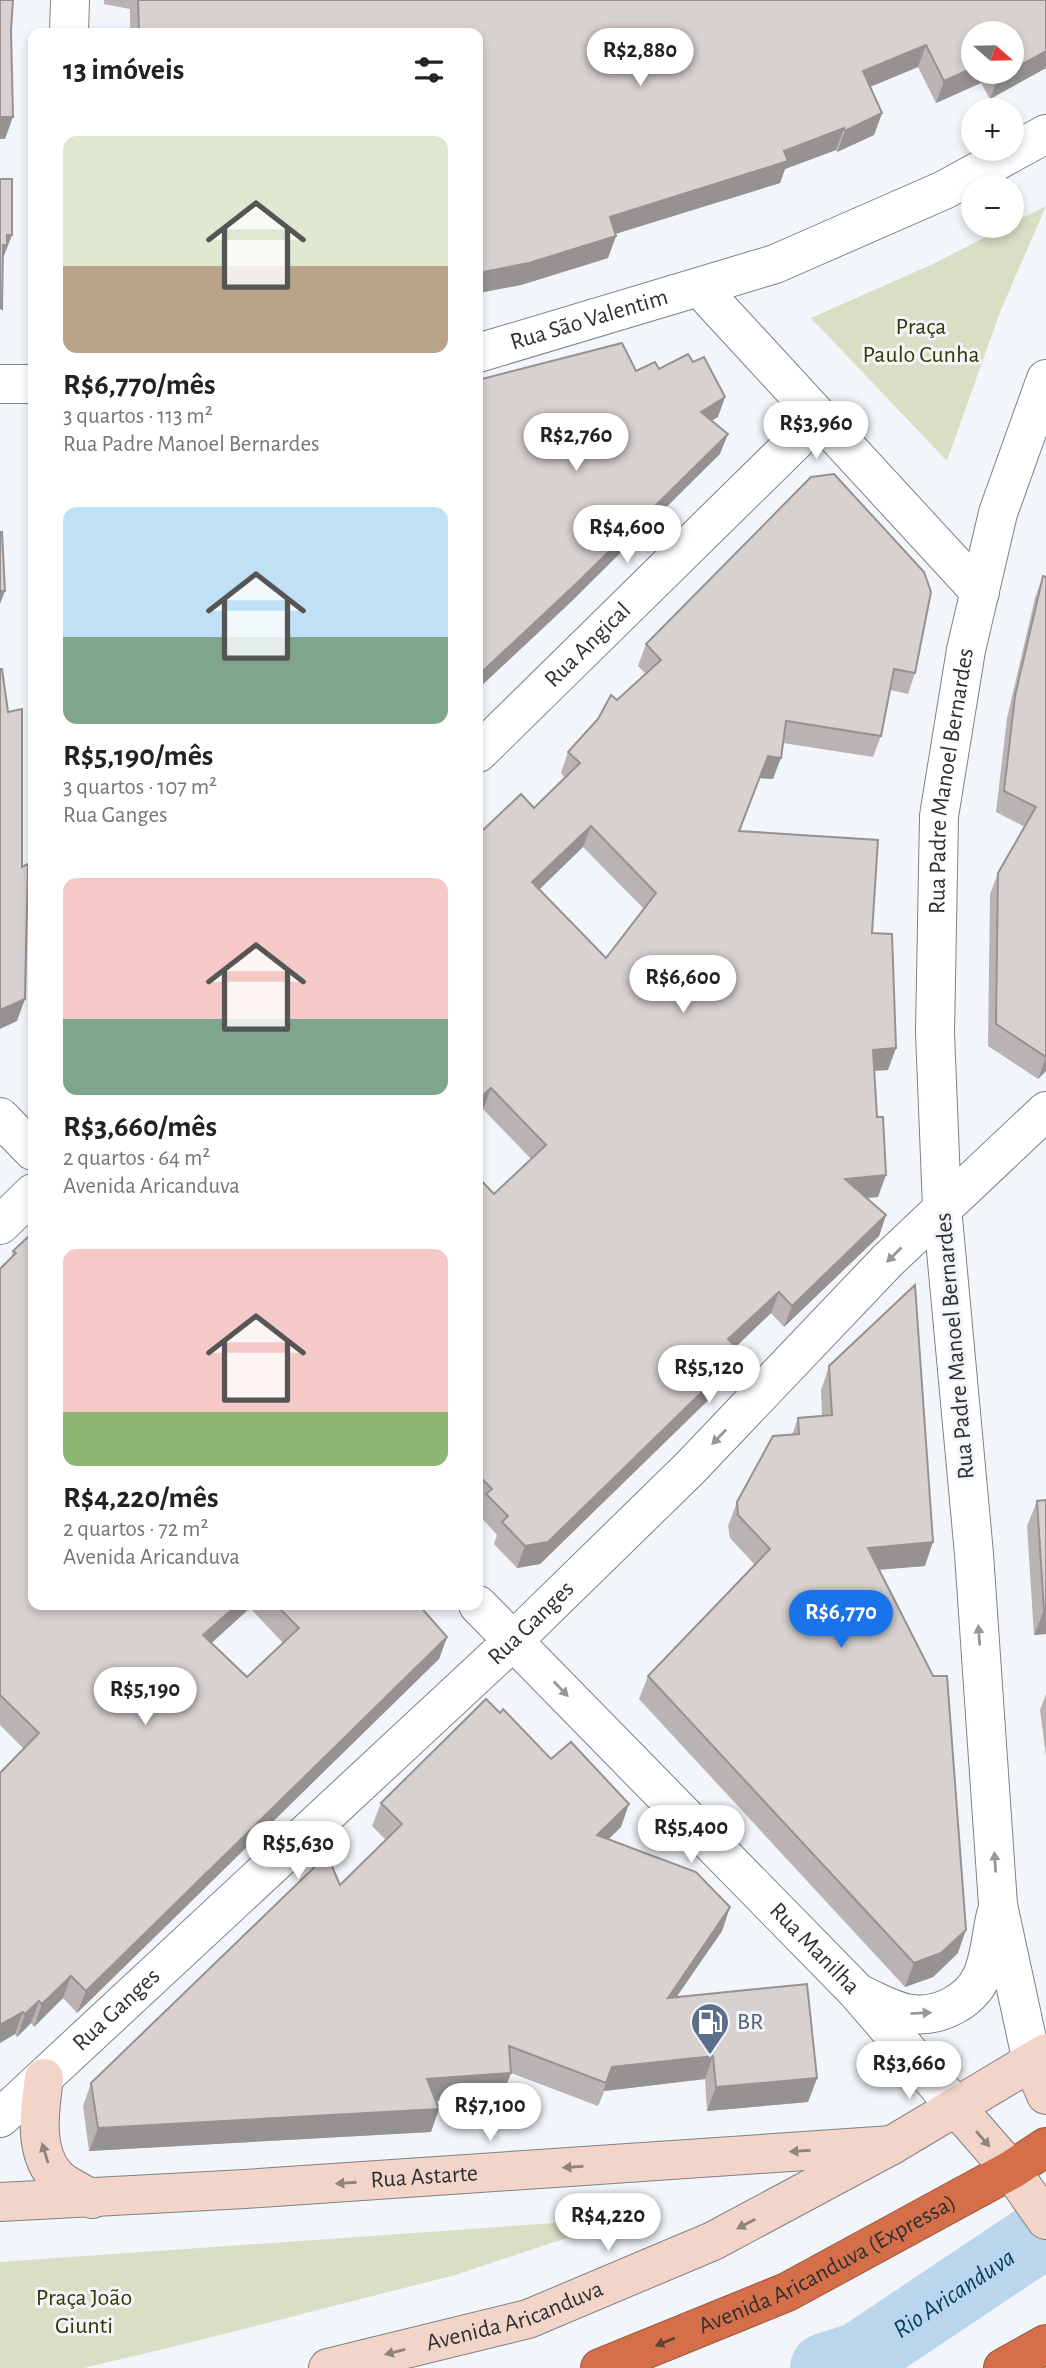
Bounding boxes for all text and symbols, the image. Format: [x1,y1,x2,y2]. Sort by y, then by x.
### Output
north arrow [961,21,1024,84]
map controls [961,21,1024,238]
pin: R$2,880 [575,28,705,88]
text: R$2,880 [603,39,677,62]
icon: filters [410,51,448,89]
text: 13 imóveis [63,55,184,85]
button: + [961,98,1024,161]
button: − [961,175,1024,238]
icon: home [193,182,319,308]
street label: Rua São Valentim [507,285,671,355]
park label: Praça Paulo Cunha [863,315,979,367]
text: R$6,770/mês [63,370,216,400]
pin: R$3,960 [751,402,881,461]
text: 3 quartos · 113 m² [63,405,213,428]
text: R$3,960 [779,412,853,435]
pin: R$2,760 [511,414,641,473]
text: R$2,760 [539,424,613,447]
text: Rua Padre Manoel Bernardes [63,433,320,456]
pin: R$4,600 [562,505,692,565]
text: R$4,600 [589,516,665,539]
icon: home [193,553,319,679]
street label: Rua Angical [540,598,635,692]
street label: Rua Padre Manoel Bernardes [925,646,978,914]
text: R$5,190/mês [63,741,213,771]
text: 3 quartos · 107 m² [63,776,217,799]
text: Rua Ganges [63,804,168,827]
icon: home [193,924,319,1050]
pin: R$6,600 [618,956,748,1015]
text: R$6,600 [645,966,721,989]
text: R$3,660/mês [63,1112,217,1142]
text: 2 quartos · 64 m² [63,1147,210,1170]
text: Avenida Aricanduva [63,1175,240,1198]
street label: Rua Padre Manoel Bernardes [931,1212,979,1480]
one-way arrow [886,1246,902,1263]
icon: home [193,1295,319,1421]
pin: R$5,120 [644,1346,774,1405]
text: R$5,120 [674,1356,744,1379]
one-way arrow [712,1428,728,1445]
text: R$4,220/mês [63,1483,218,1513]
text: 2 quartos · 72 m² [63,1518,209,1541]
text: Avenida Aricanduva [63,1546,240,1569]
street label: Rua Ganges [484,1576,579,1670]
pin: R$6,770 [776,1590,906,1650]
text: R$6,770 [805,1601,877,1624]
one-way arrow [973,1624,984,1646]
pin: R$5,190 [80,1668,210,1727]
text: R$5,190 [110,1678,180,1701]
one-way arrow [552,1681,569,1698]
pin: R$5,400 [626,1806,756,1865]
text: R$5,400 [654,1816,728,1839]
pin: R$5,630 [233,1822,363,1881]
text: R$5,630 [262,1832,334,1855]
one-way arrow [989,1851,1000,1873]
street label: Rua Manilha [765,1898,864,1999]
street label: Rua Ganges [68,1964,165,2056]
fuel station icon: BR [689,2001,731,2056]
one-way arrow [910,2007,932,2018]
place label: BR [737,2010,763,2034]
pin: R$3,660 [844,2042,974,2101]
text: R$3,660 [872,2052,946,2075]
pin: R$7,100 [425,2084,555,2143]
text: R$7,100 [454,2094,526,2117]
one-way arrow [975,2130,991,2148]
one-way arrow [40,2142,50,2163]
one-way arrow [788,2146,810,2157]
street label: Rua Astarte [370,2161,479,2192]
one-way arrow [561,2162,583,2173]
one-way arrow [334,2177,356,2188]
street label: Avenida Aricanduva (Expressa) [695,2190,960,2339]
pin: R$4,220 [543,2194,673,2253]
text: R$4,220 [571,2204,645,2227]
one-way arrow [736,2219,756,2230]
water label: Rio Aricanduva [889,2244,1019,2343]
street label: Avenida Aricanduva [424,2277,607,2355]
park label: Praça João Giunti [36,2286,132,2338]
one-way arrow [654,2336,675,2347]
one-way arrow [384,2346,406,2357]

